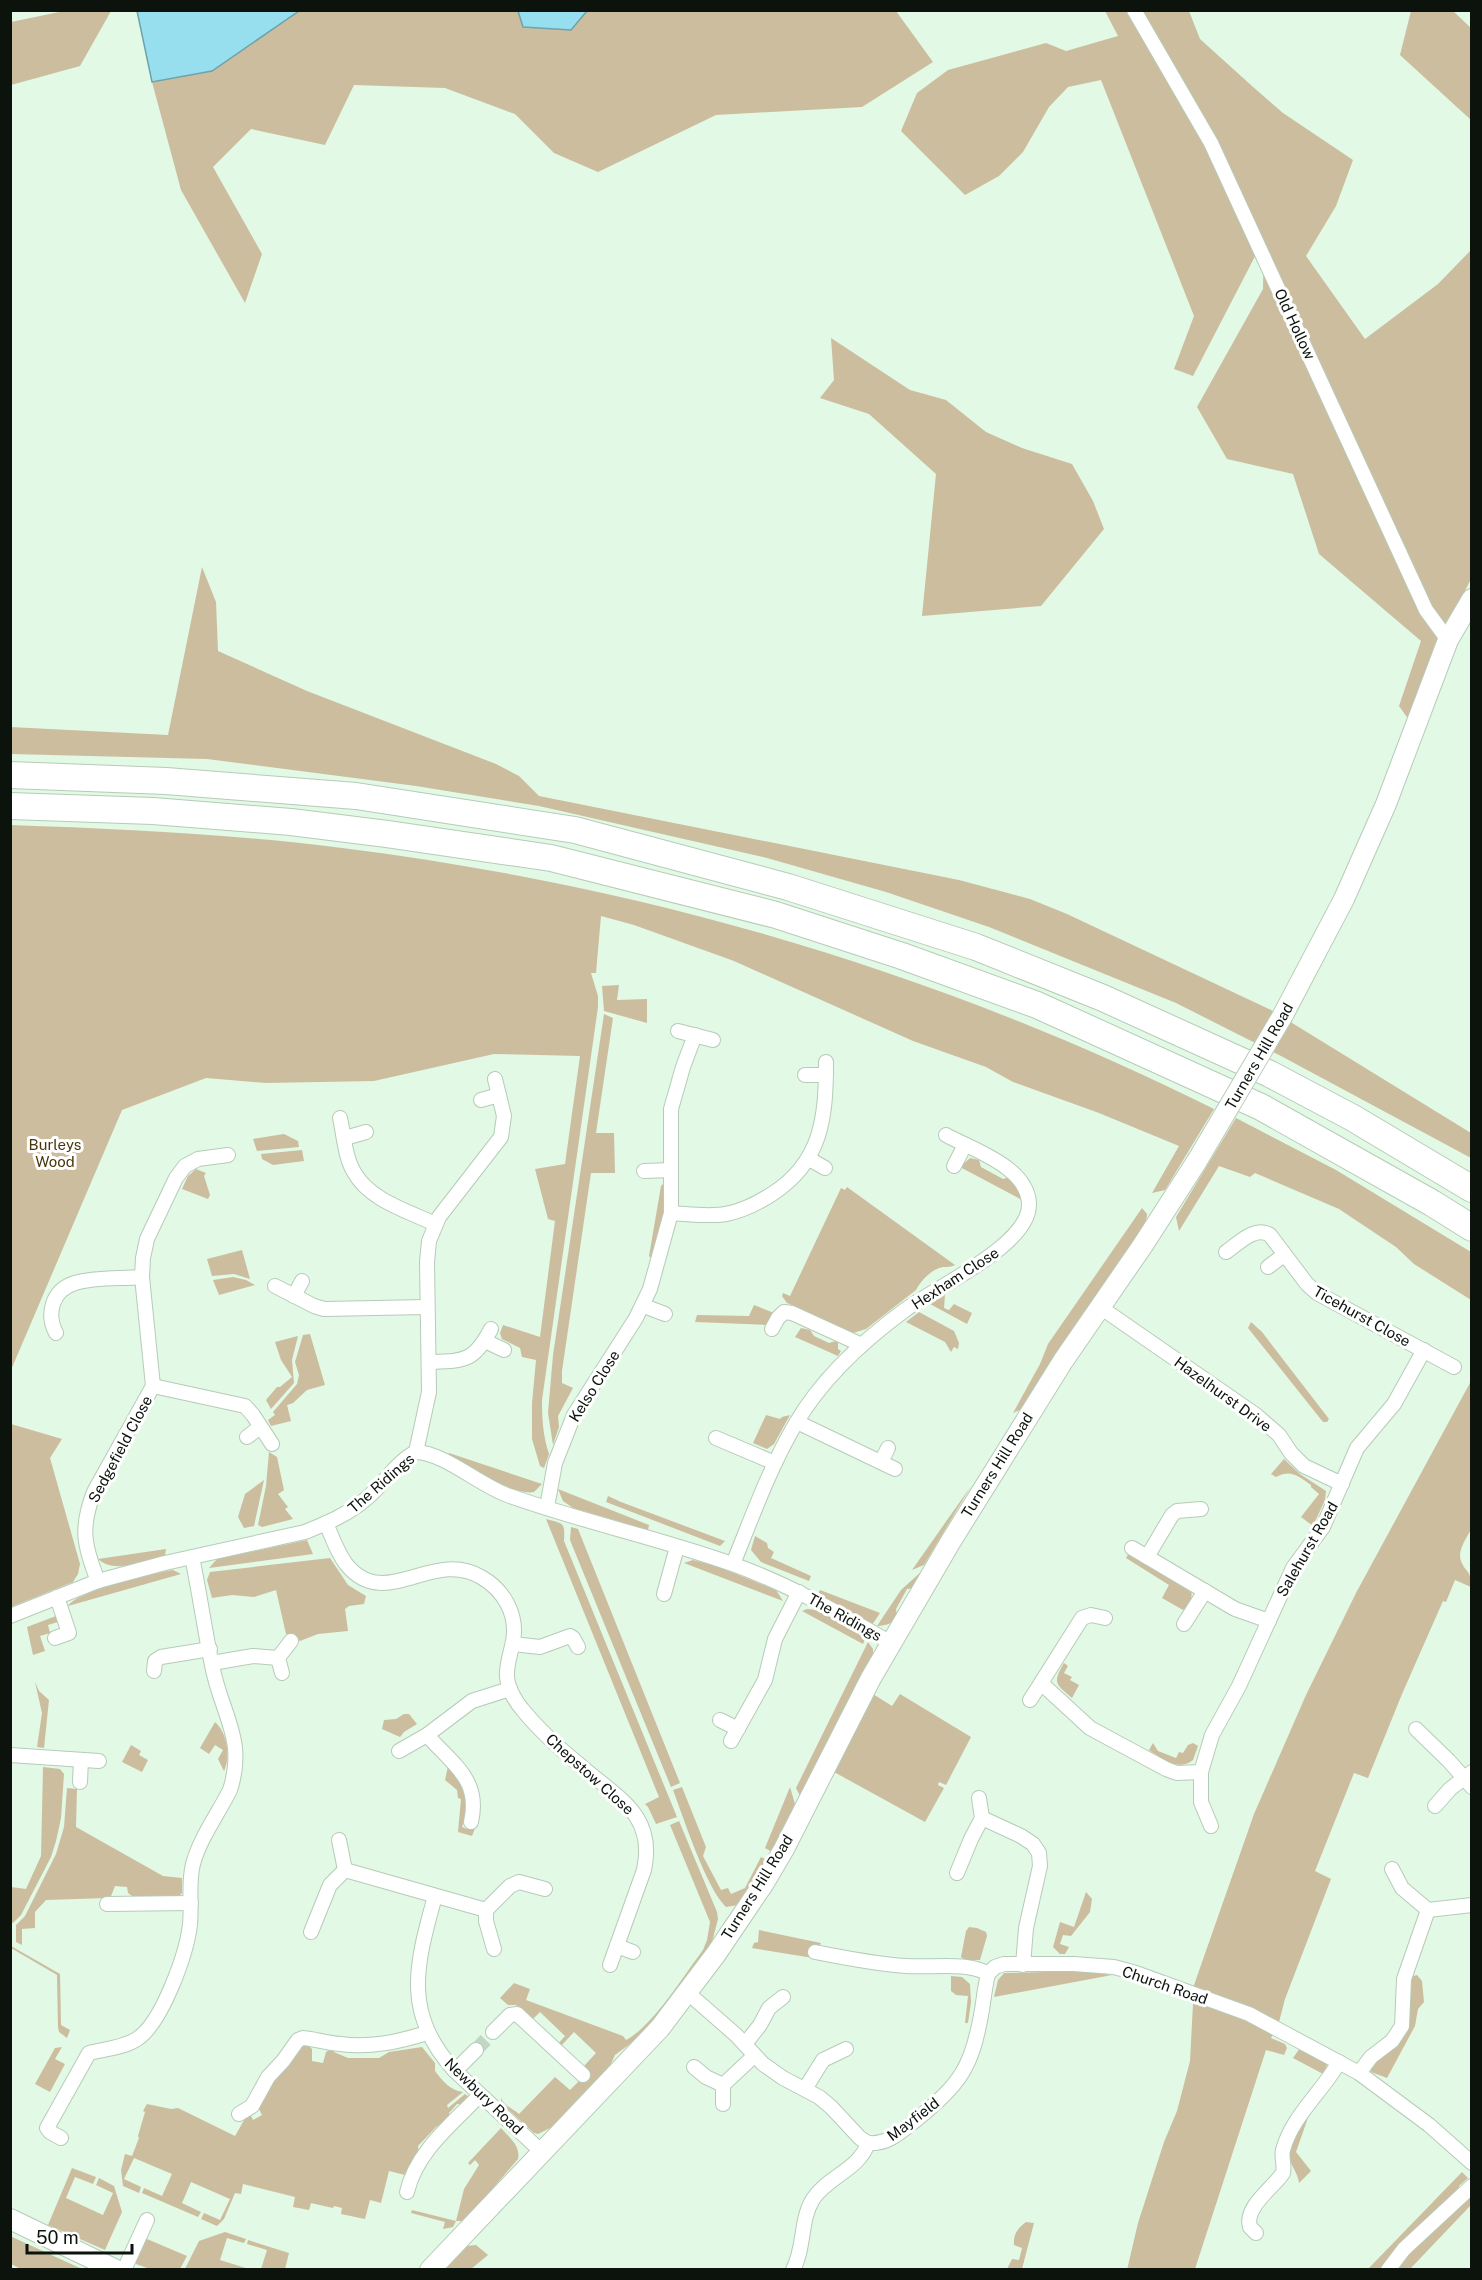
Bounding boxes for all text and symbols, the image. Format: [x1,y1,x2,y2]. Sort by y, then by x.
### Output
street label: Old Hollow [1271,286,1319,362]
street label: Turners Hill Road [1222,1000,1296,1112]
park label: Burleys Wood [29,1136,81,1170]
street label: Hexham Close [908,1244,1002,1312]
street label: Ticehurst Close [1310,1282,1414,1350]
street label: Kelso Close [565,1347,623,1425]
street label: Hazelhurst Drive [1171,1353,1275,1435]
street label: Sedgefield Close [85,1393,155,1505]
street label: Turners Hill Road [958,1410,1036,1520]
street label: The Ridings [345,1450,417,1516]
street label: Salehurst Road [1273,1499,1341,1599]
street label: The Ridings [805,1590,885,1644]
street label: Chepstow Close [543,1730,637,1818]
street label: Turners Hill Road [718,1832,796,1942]
street label: Church Road [1120,1962,1210,2008]
street label: Newbury Road [441,2054,527,2138]
street label: Mayfield [884,2094,942,2144]
scale bar [27,2217,132,2255]
text: 50 m [36,2227,79,2248]

